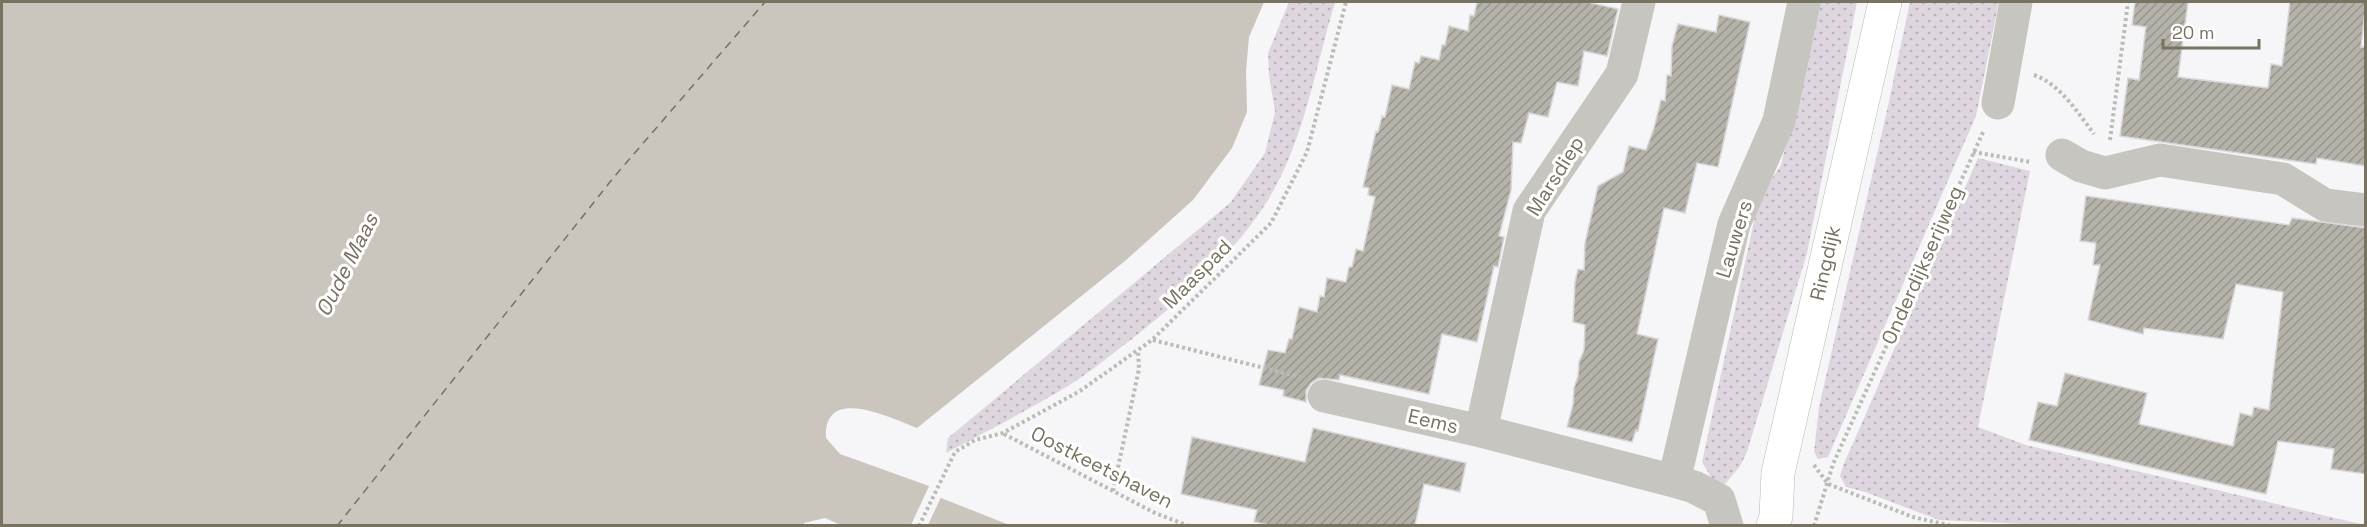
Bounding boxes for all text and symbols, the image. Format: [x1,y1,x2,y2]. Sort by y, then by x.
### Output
scale bar [2163,12,2259,50]
text: 20 m [2172,21,2215,44]
street label: Marsdiep [1520,131,1590,221]
street label: Onderdijkserijweg [1875,182,1969,348]
street label: Lauwers [1710,197,1758,281]
water label: Oude Maas [309,208,384,321]
street label: Ringdijk [1804,223,1846,303]
street label: Maaspad [1157,234,1237,314]
street label: Eems [1405,403,1461,439]
street label: Oostkeetshaven [1027,420,1177,514]

